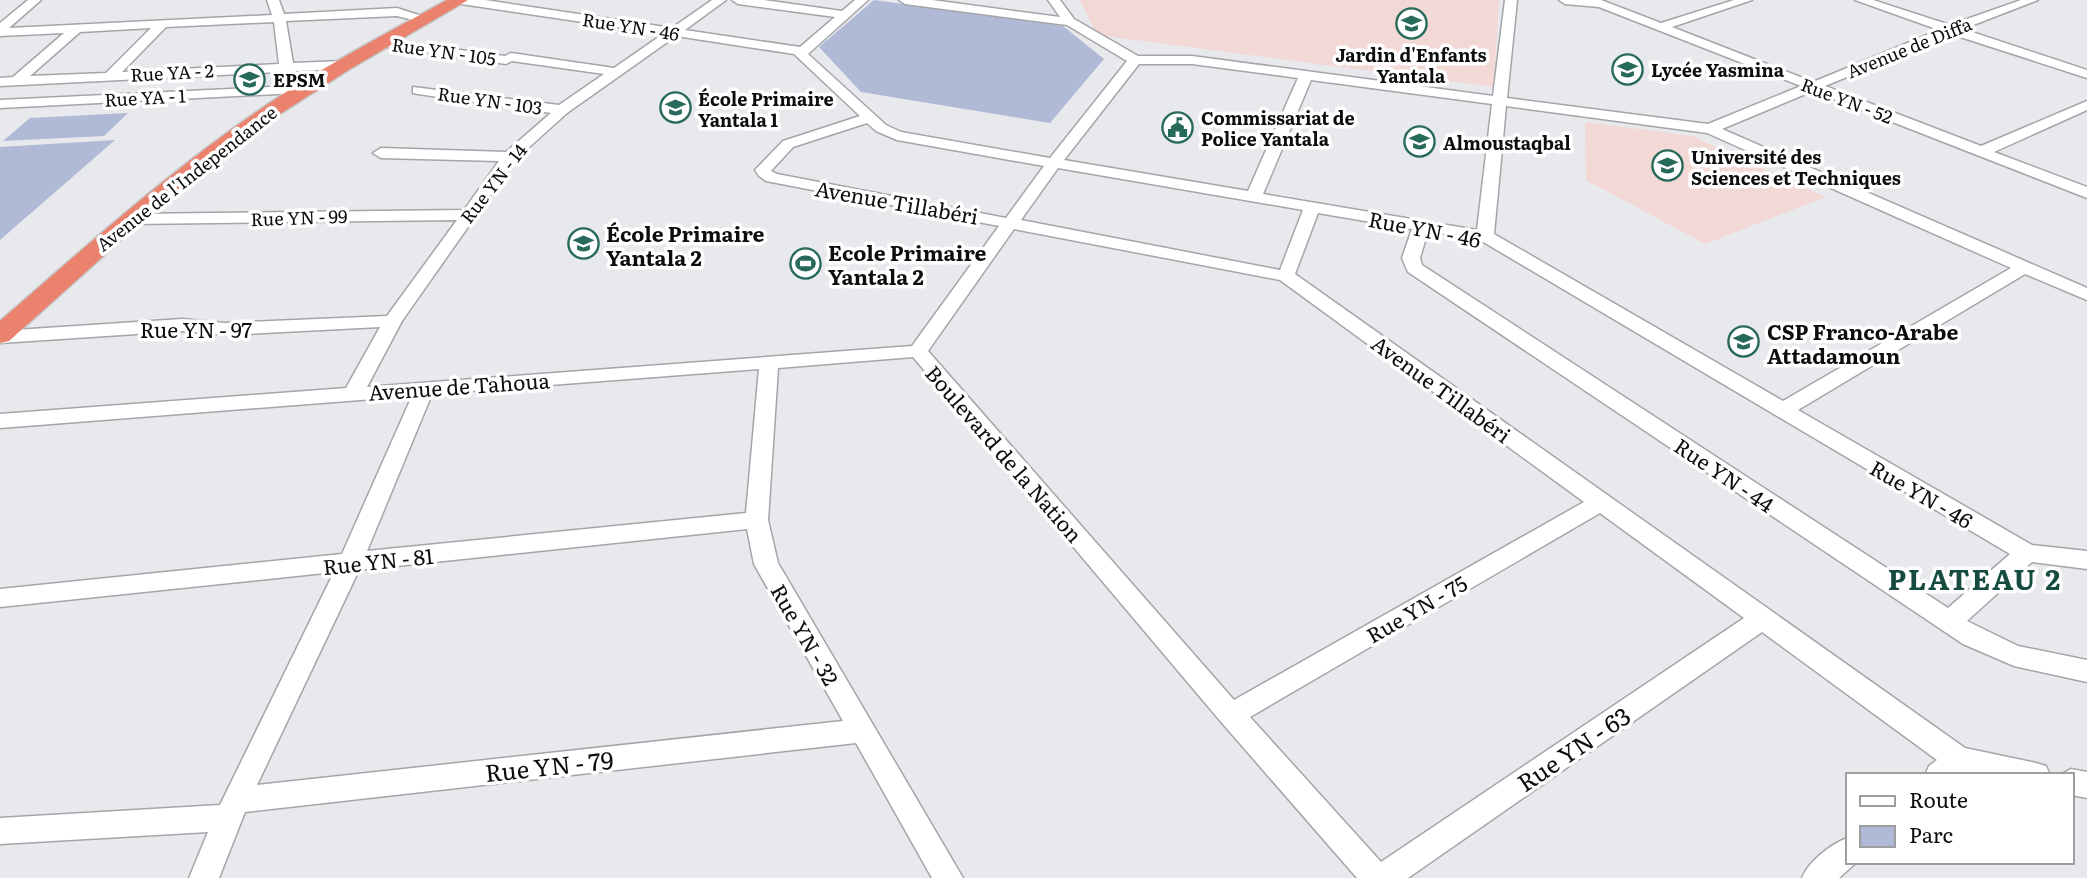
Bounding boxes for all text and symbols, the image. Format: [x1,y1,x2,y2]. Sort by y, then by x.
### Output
street label: Rue YN - 46 [581,5,682,47]
school or university icon: Jardin d'Enfants Yantala [1394,6,1428,40]
street label: Avenue de Diffa [1842,10,1976,84]
street label: Rue YN - 105 [390,30,498,72]
place label: Jardin d'Enfants Yantala [1335,41,1487,89]
school or university icon: Lycée Yasmina [1611,52,1645,86]
street label: Rue YA - 2 [130,56,214,88]
place label: Lycée Yasmina [1651,56,1785,83]
school or university icon: EPSM [233,62,267,96]
place label: EPSM [273,66,326,93]
street label: Rue YN - 52 [1797,70,1897,130]
street label: Rue YN - 103 [436,79,544,121]
street label: Rue YA - 1 [104,81,186,113]
place label: École Primaire Yantala 1 [698,85,834,133]
school or university icon: École Primaire Yantala 1 [658,91,692,125]
street label: Avenue de l'Independance [90,99,282,257]
place label: Commissariat de Police Yantala [1201,104,1355,152]
public building icon: Commissariat de Police Yantala [1161,110,1195,144]
school or university icon: Almoustaqbal [1403,125,1437,159]
place label: Almoustaqbal [1443,129,1571,156]
street label: Rue YN - 14 [453,137,533,229]
place label: Université des Sciences et Techniques [1691,143,1901,191]
school or university icon: Université des Sciences et Techniques [1651,149,1685,183]
street label: Avenue Tillabéri [813,171,981,231]
street label: Rue YN - 99 [250,202,348,232]
street label: Rue YN - 46 [1366,202,1484,254]
place label: École Primaire Yantala 2 [606,217,765,272]
school or university icon: École Primaire Yantala 2 [566,227,600,261]
place label: Ecole Primaire Yantala 2 [828,236,987,291]
sports icon: Ecole Primaire Yantala 2 [788,246,822,280]
street label: Rue YN - 97 [140,313,253,344]
place label: CSP Franco-Arabe Attadamoun [1767,315,1958,370]
school or university icon: CSP Franco-Arabe Attadamoun [1727,325,1761,359]
street label: Avenue Tillabéri [1366,327,1518,449]
street label: Boulevard de la Nation [919,358,1091,548]
street label: Avenue de Tahoua [367,363,551,407]
street label: Rue YN - 44 [1669,429,1781,519]
street label: Rue YN - 46 [1865,451,1979,535]
street label: Rue YN - 81 [321,539,435,581]
district label: PLATEAU 2 [1888,557,2062,599]
street label: Rue YN - 75 [1360,567,1472,649]
street label: Rue YN - 32 [764,578,848,690]
street label: Rue YN - 63 [1509,697,1637,799]
street label: Rue YN - 79 [483,741,615,789]
legend [1846,773,2073,864]
text: Route [1909,783,1968,814]
text: Parc [1909,818,1953,849]

